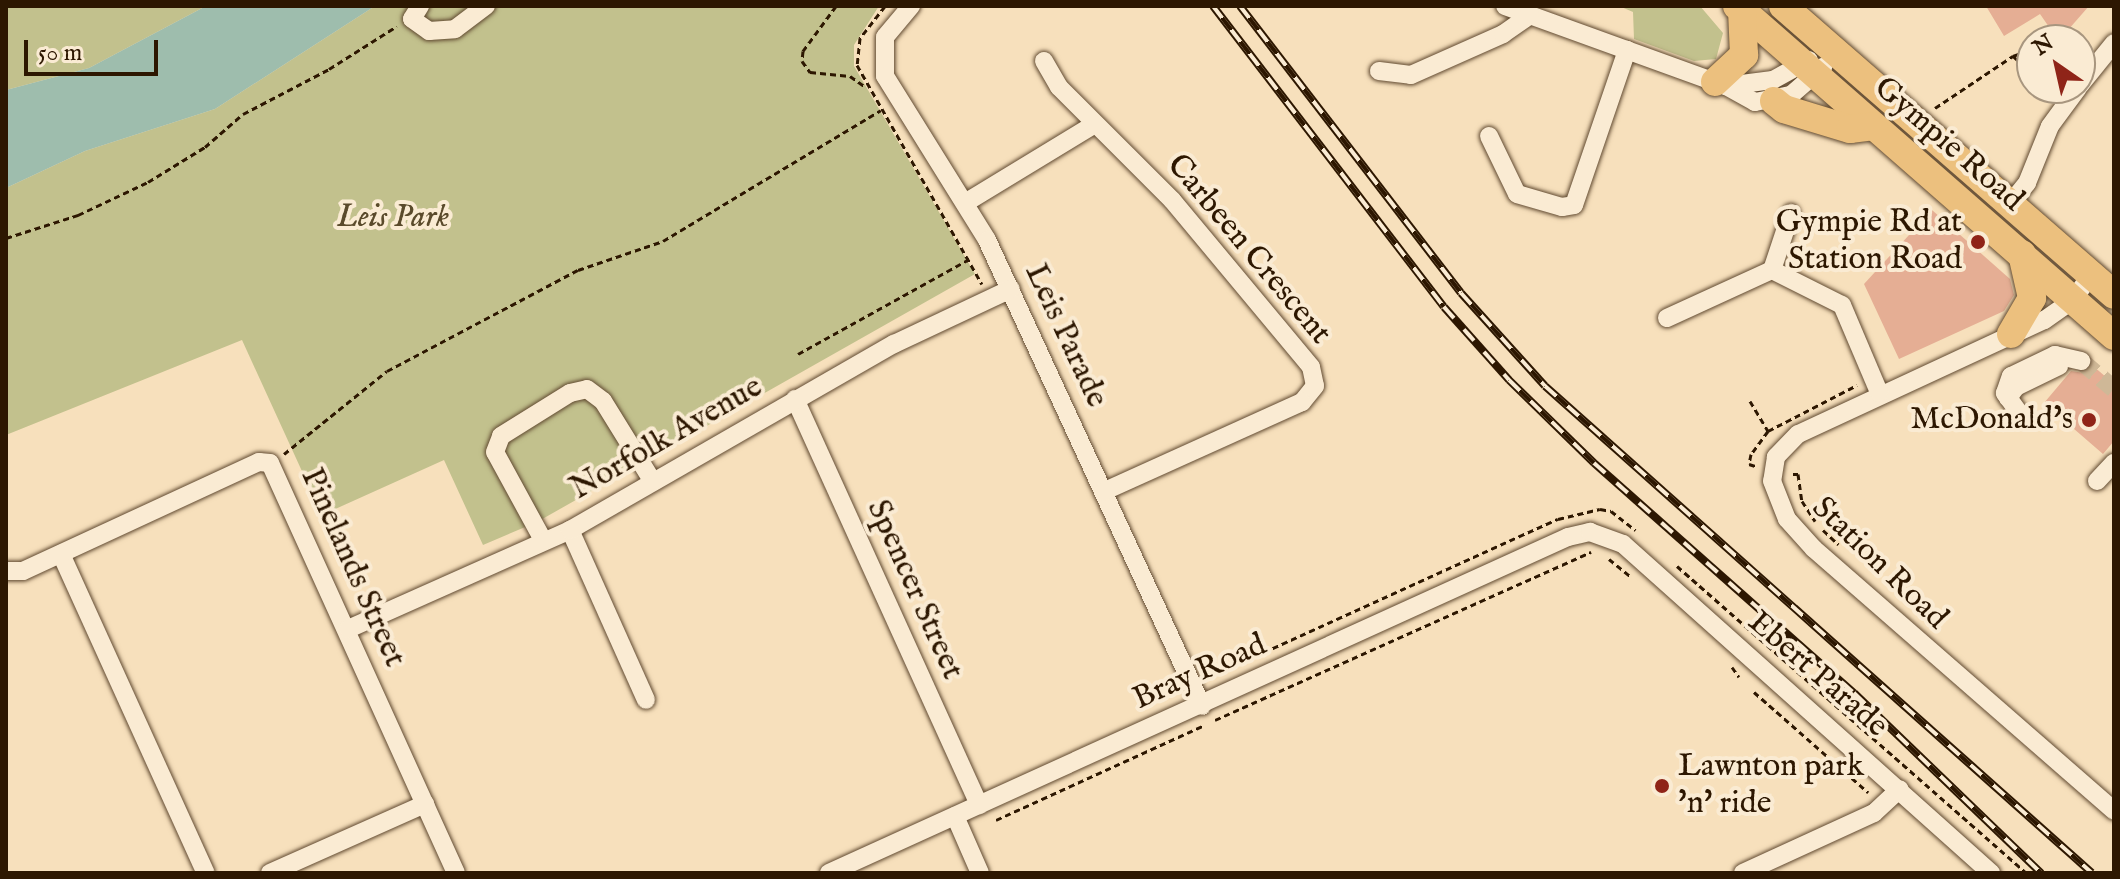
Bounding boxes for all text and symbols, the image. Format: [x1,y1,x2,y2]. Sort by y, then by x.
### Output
scale bar [28,24,162,74]
north arrow [2016,24,2096,104]
text: N [2028,29,2059,63]
text: 50 m [38,38,82,69]
street label: Gympie Road [1865,70,2031,220]
street label: Carbeen Crescent [1158,147,1338,353]
park label: Leis Park [337,199,449,237]
place label: Gympie Rd at Station Road [1776,205,1962,280]
marker: Gympie Rd at Station Road [1969,233,1987,251]
street label: Leis Parade [1015,258,1115,414]
street label: Norfolk Avenue [564,369,770,509]
place label: McDonald's [1910,401,2073,439]
marker: McDonald's [2080,411,2098,429]
street label: Pinelands Street [291,463,413,673]
street label: Station Road [1803,490,1955,638]
street label: Spencer Street [857,494,971,686]
street label: Ebert Parade [1739,604,1895,746]
street label: Bray Road [1128,627,1272,719]
place label: Lawnton park 'n' ride [1678,749,1864,824]
marker: Lawnton park 'n' ride [1653,777,1671,795]

